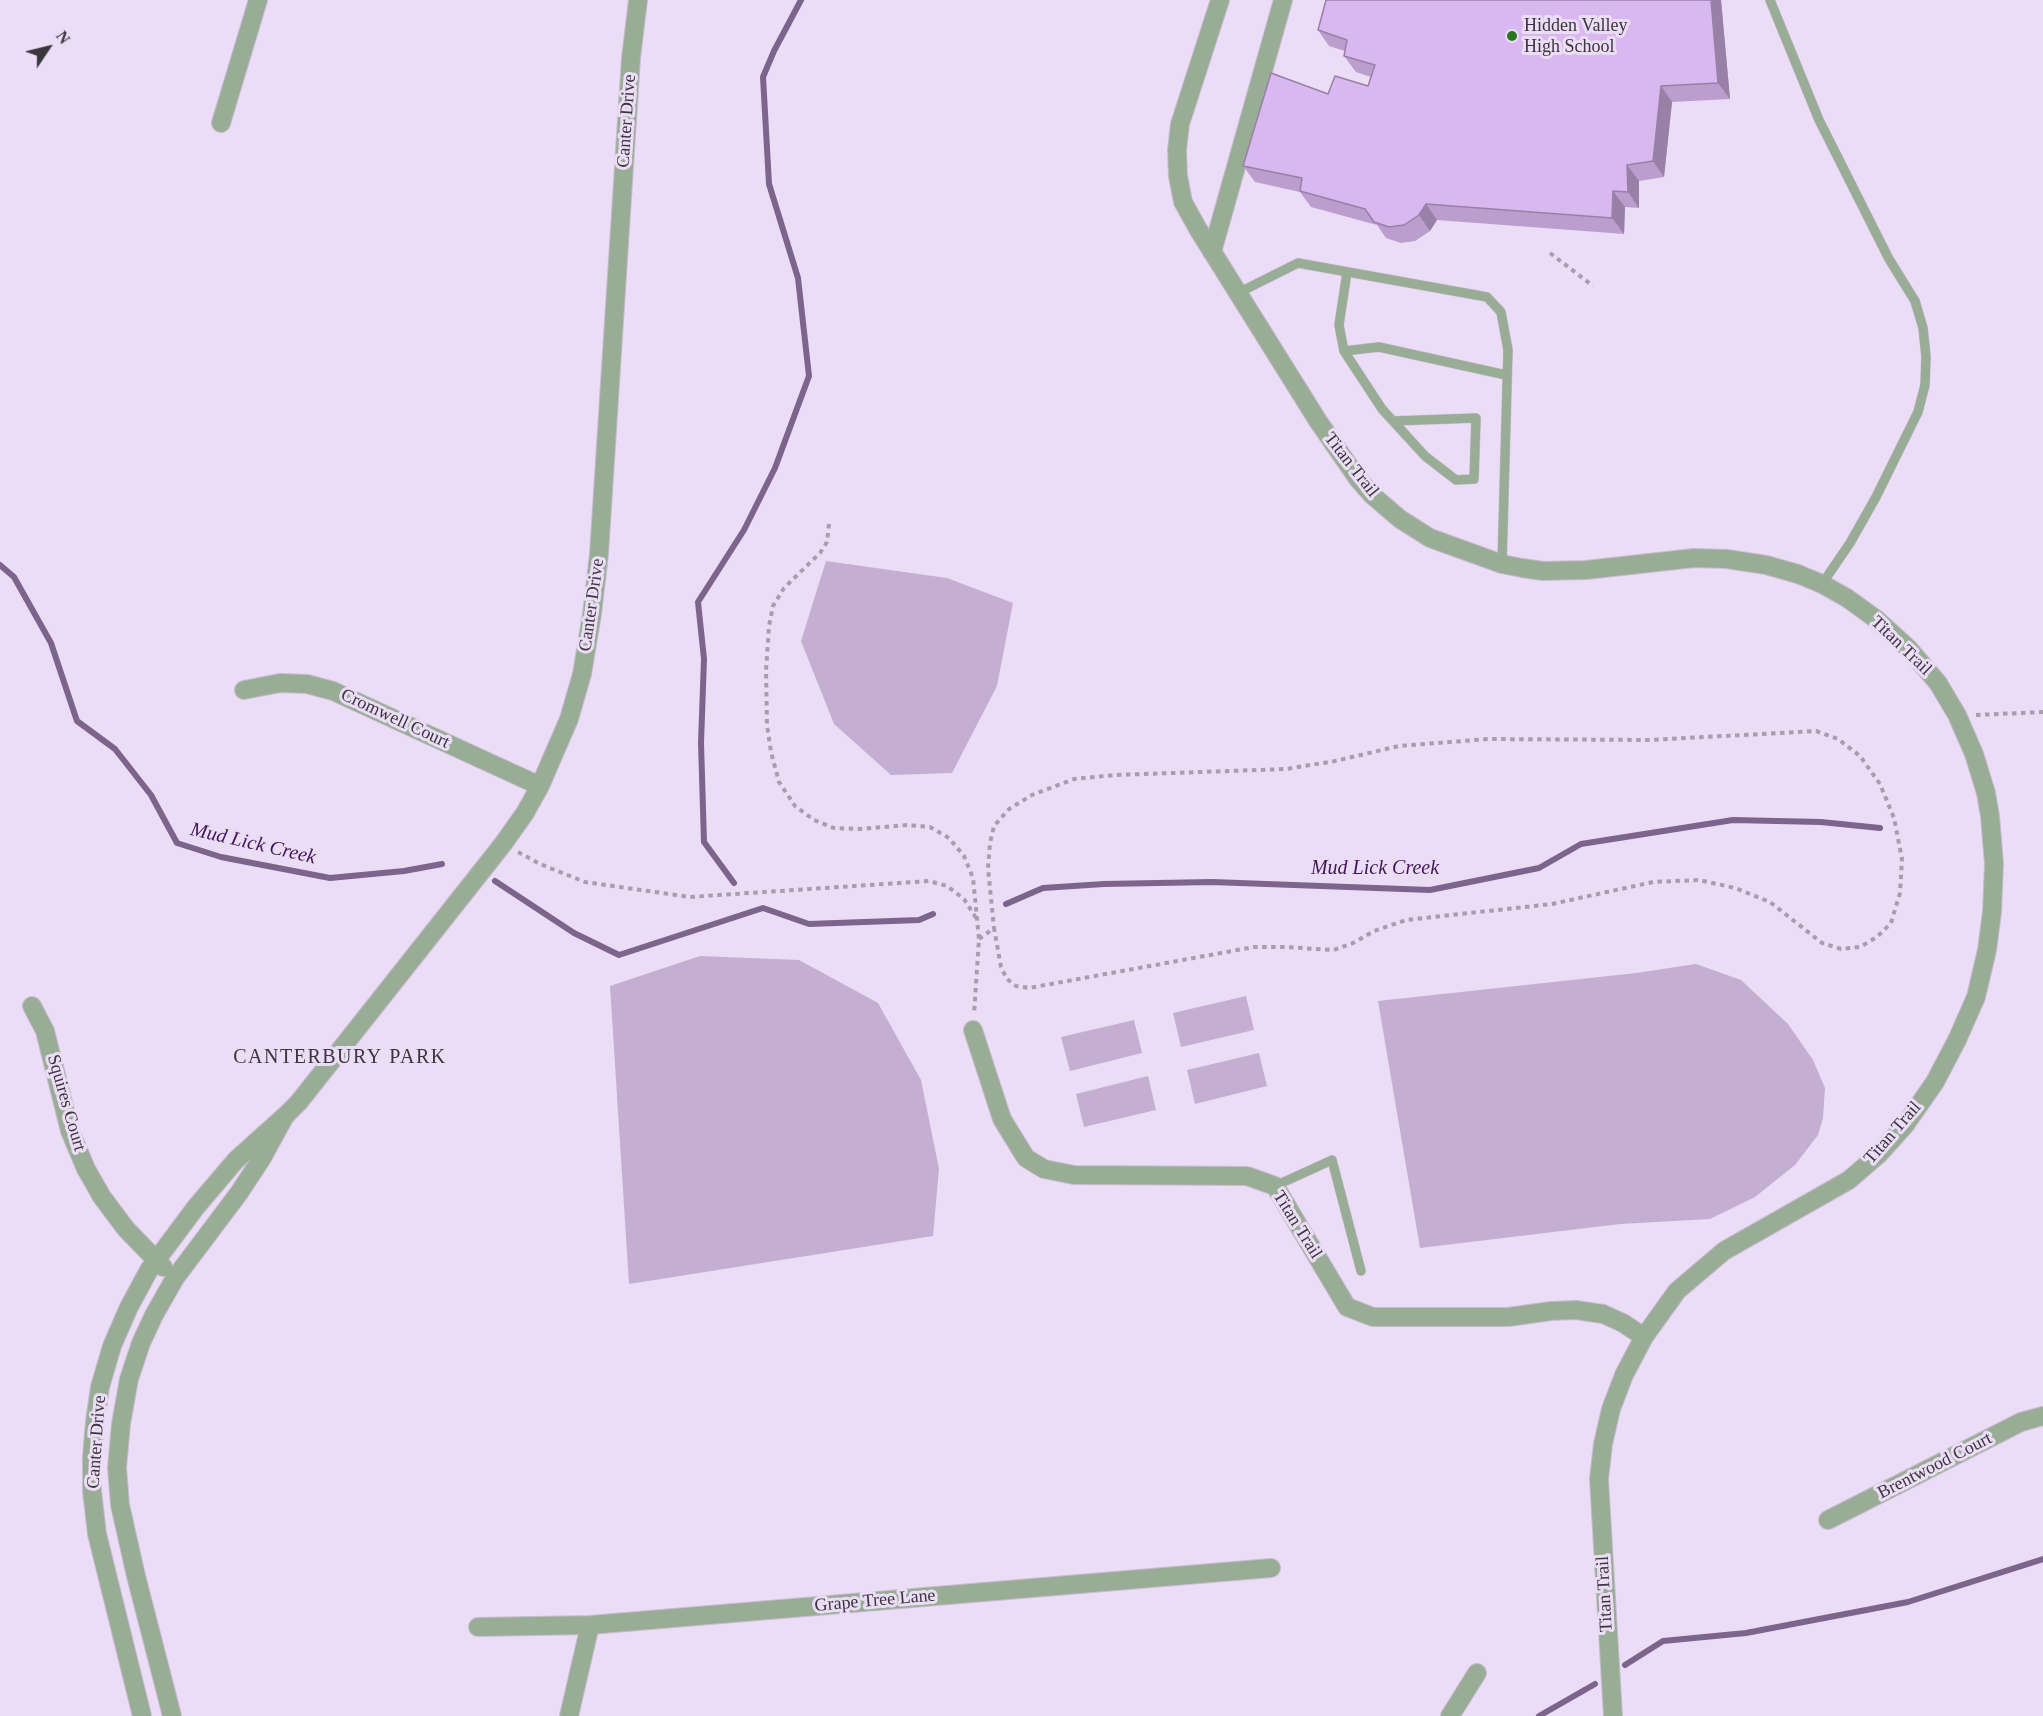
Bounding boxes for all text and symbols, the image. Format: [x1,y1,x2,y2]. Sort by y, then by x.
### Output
place label: Hidden Valley High School [1524,15,1627,57]
north arrow [18,18,78,78]
text: N [53,28,73,47]
marker: Hidden Valley High School [1505,29,1519,43]
street label: Canter Drive [613,74,641,168]
street label: Titan Trail [1319,428,1383,502]
street label: Canter Drive [575,557,609,653]
street label: Titan Trail [1866,612,1936,680]
street label: Cromwell Court [337,684,453,754]
water label: Mud Lick Creek [188,818,318,870]
water label: Mud Lick Creek [1311,857,1439,881]
district label: CANTERBURY PARK [233,1046,447,1070]
street label: Squires Court [42,1052,90,1154]
street label: Titan Trail [1860,1097,1926,1169]
street label: Titan Trail [1268,1187,1326,1263]
street label: Canter Drive [83,1395,111,1489]
street label: Brentwood Court [1874,1428,1996,1504]
street label: Titan Trail [1592,1555,1618,1633]
street label: Grape Tree Lane [814,1585,936,1617]

